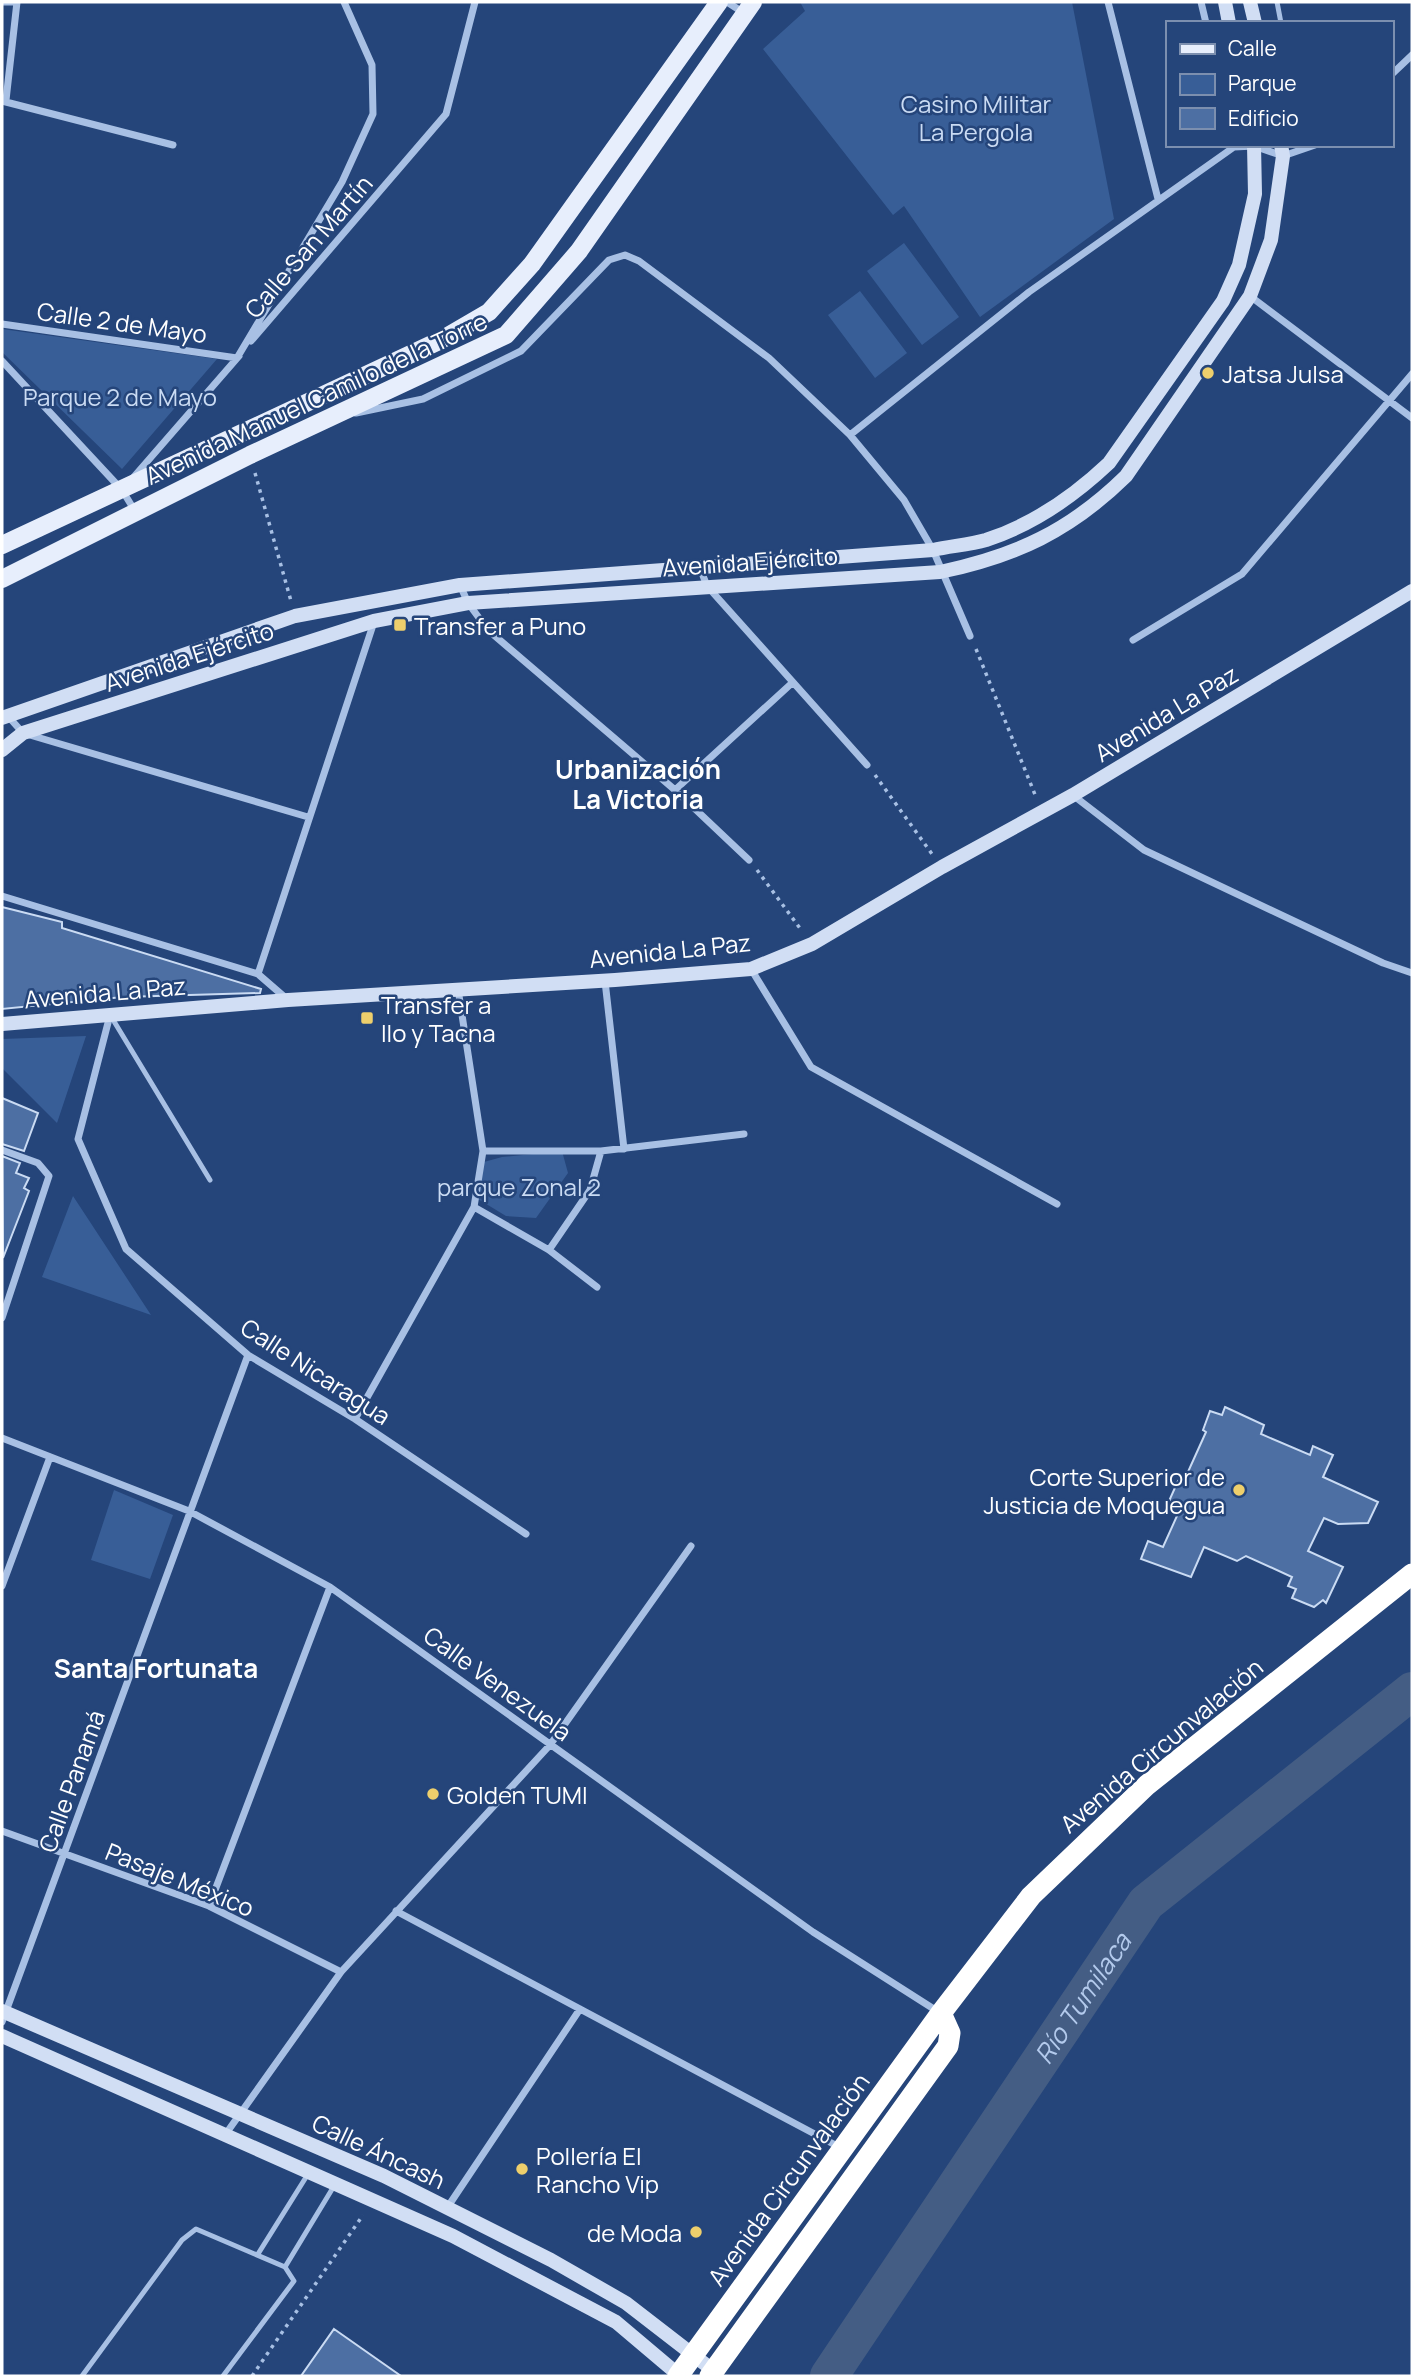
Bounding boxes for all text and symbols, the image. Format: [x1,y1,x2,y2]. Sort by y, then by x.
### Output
legend [1166,21,1393,147]
text: Calle [1228,34,1277,62]
text: Parque [1228,69,1297,97]
park label: Casino Militar La Pergola [901,87,1052,148]
text: Edificio [1228,104,1299,132]
street label: Calle San Martín [237,167,379,325]
street label: Calle 2 de Mayo [35,294,209,350]
street label: Avenida Manuel Camilo de la Torre [140,304,492,492]
place label: Jatsa Julsa [1222,357,1344,390]
marker: Jatsa Julsa [1200,365,1216,381]
park label: Parque 2 de Mayo [23,380,217,413]
street label: Avenida Ejército [661,538,839,584]
place label: Transfer a Puno [414,609,586,642]
street label: Avenida Ejército [100,613,278,699]
marker: Transfer a Puno [392,617,408,633]
street label: Avenida La Paz [1088,657,1244,769]
district label: Urbanización La Victoria [555,751,721,817]
street label: Avenida La Paz [588,925,752,975]
street label: Avenida La Paz [23,968,187,1016]
place label: Transfer a Ilo y Tacna [381,988,496,1049]
marker: Transfer a Ilo y Tacna [359,1010,375,1026]
park label: parque Zonal 2 [437,1170,601,1203]
street label: Calle Nicaragua [235,1310,397,1432]
place label: Corte Superior de Justicia de Moquegua [983,1460,1225,1521]
marker: Corte Superior de Justicia de Moquegua [1231,1482,1247,1498]
street label: Calle Venezuela [417,1618,579,1748]
district label: Santa Fortunata [54,1650,258,1686]
street label: Avenida Circunvalación [1053,1650,1269,1840]
street label: Calle Panamá [30,1705,112,1857]
place label: Golden TUMI [447,1778,588,1811]
marker: Golden TUMI [425,1786,441,1802]
street label: Pasaje México [101,1834,259,1924]
water label: Río Tumilaca [1026,1924,1140,2070]
street label: Avenida Circunvalación [700,2066,876,2292]
street label: Calle Áncash [307,2106,451,2196]
place label: Pollería El Rancho Vip [536,2139,659,2200]
marker: Pollería El Rancho Vip [514,2161,530,2177]
place label: de Moda [587,2216,682,2249]
marker: de Moda [688,2224,704,2240]

